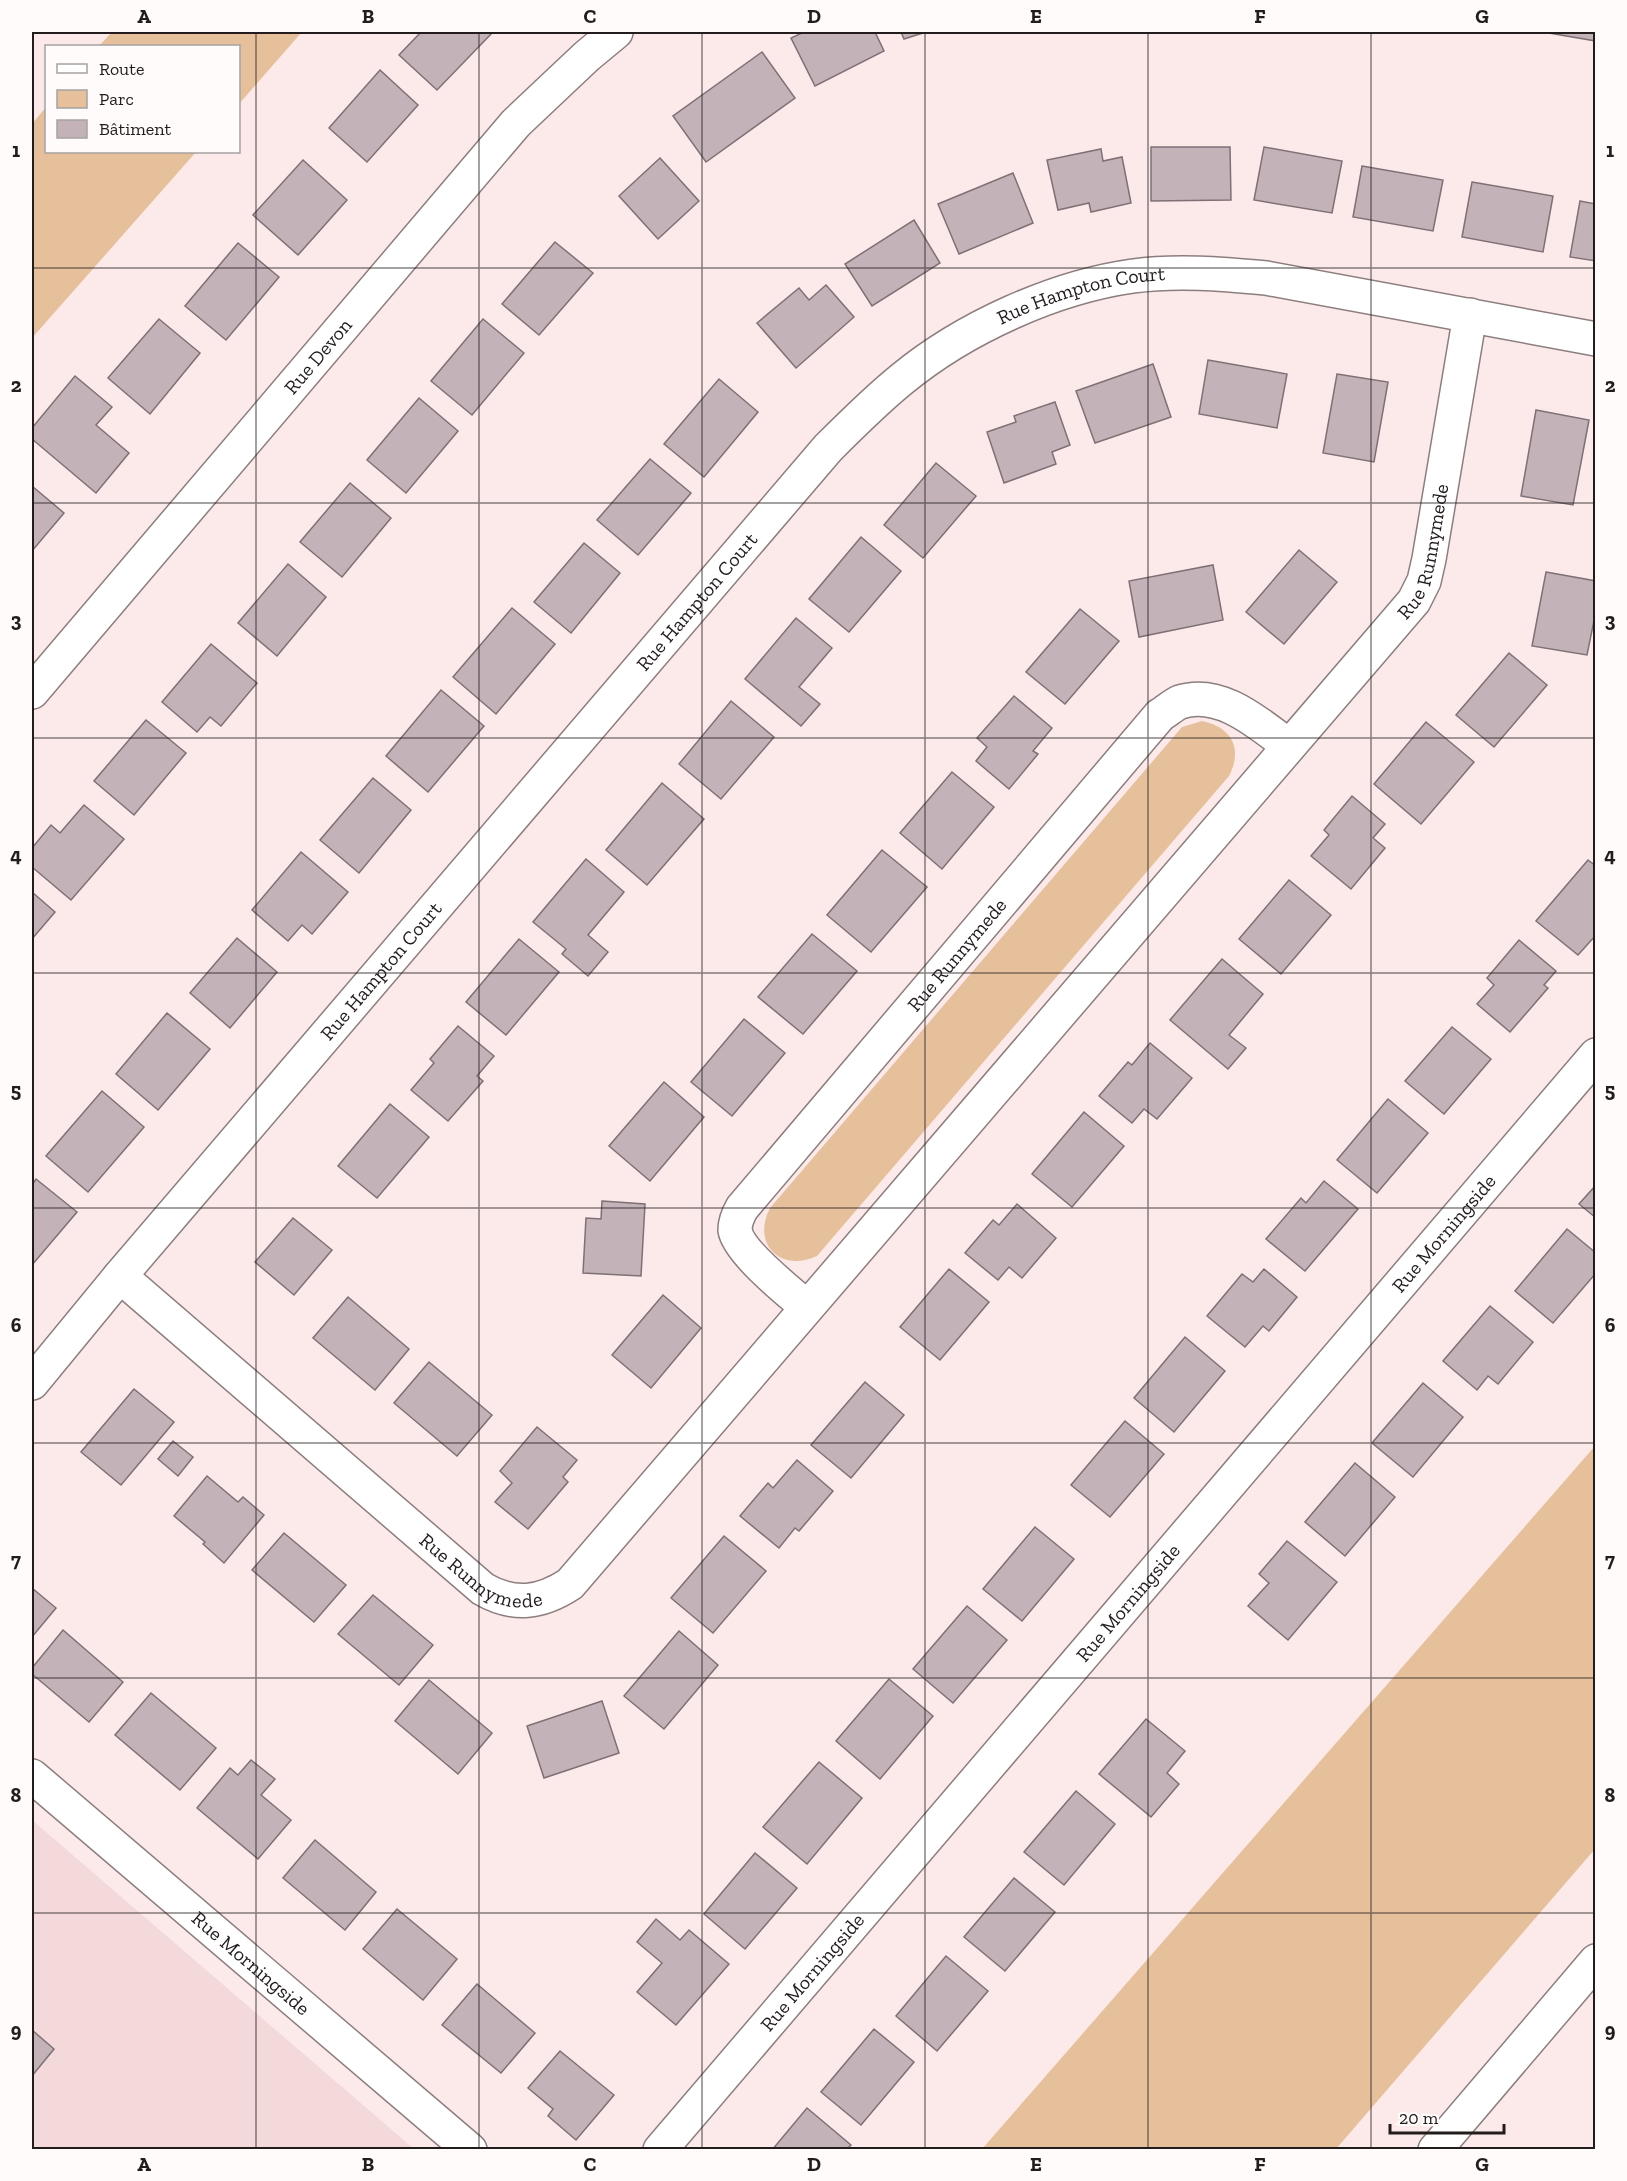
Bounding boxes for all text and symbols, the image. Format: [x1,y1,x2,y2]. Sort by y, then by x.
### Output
text: A [137,4,151,28]
text: B [362,4,374,28]
text: C [584,4,597,28]
text: D [807,4,821,28]
text: E [1030,4,1042,28]
text: F [1254,4,1266,28]
text: G [1475,4,1489,28]
legend [45,45,240,153]
text: Route [99,58,144,80]
text: Parc [99,88,134,110]
text: Bâtiment [99,118,172,140]
text: 1 [12,138,20,162]
text: 1 [1606,138,1614,162]
street label: Rue Hampton Court [993,261,1166,329]
street label: Rue Devon [279,313,357,399]
text: 2 [11,373,22,397]
text: 2 [1605,373,1616,397]
street label: Rue Runnymede [1392,482,1453,624]
street label: Rue Hampton Court [631,527,763,676]
text: 3 [11,608,22,632]
text: 3 [1605,608,1616,632]
text: 4 [10,843,22,867]
text: 4 [1604,843,1616,867]
street label: Rue Runnymede [902,893,1011,1016]
street label: Rue Hampton Court [315,896,447,1045]
text: 5 [11,1078,21,1102]
text: 5 [1605,1078,1615,1102]
street label: Rue Morningside [1387,1169,1501,1297]
text: 6 [11,1313,22,1337]
text: 6 [1605,1313,1616,1337]
street label: Rue Runnymede [415,1528,544,1613]
street label: Rue Morningside [1071,1539,1185,1667]
text: 7 [11,1548,21,1572]
text: 7 [1605,1548,1615,1572]
text: 8 [11,1783,22,1807]
text: 8 [1605,1783,1616,1807]
street label: Rue Morningside [187,1906,315,2020]
street label: Rue Morningside [755,1908,869,2036]
text: 9 [11,2018,22,2042]
text: 9 [1605,2018,1616,2042]
scale bar [1390,2097,1504,2135]
text: 20 m [1399,2107,1439,2129]
text: A [137,2152,151,2176]
text: B [362,2152,374,2176]
text: C [584,2152,597,2176]
text: D [807,2152,821,2176]
text: E [1030,2152,1042,2176]
text: F [1254,2152,1266,2176]
text: G [1475,2152,1489,2176]

